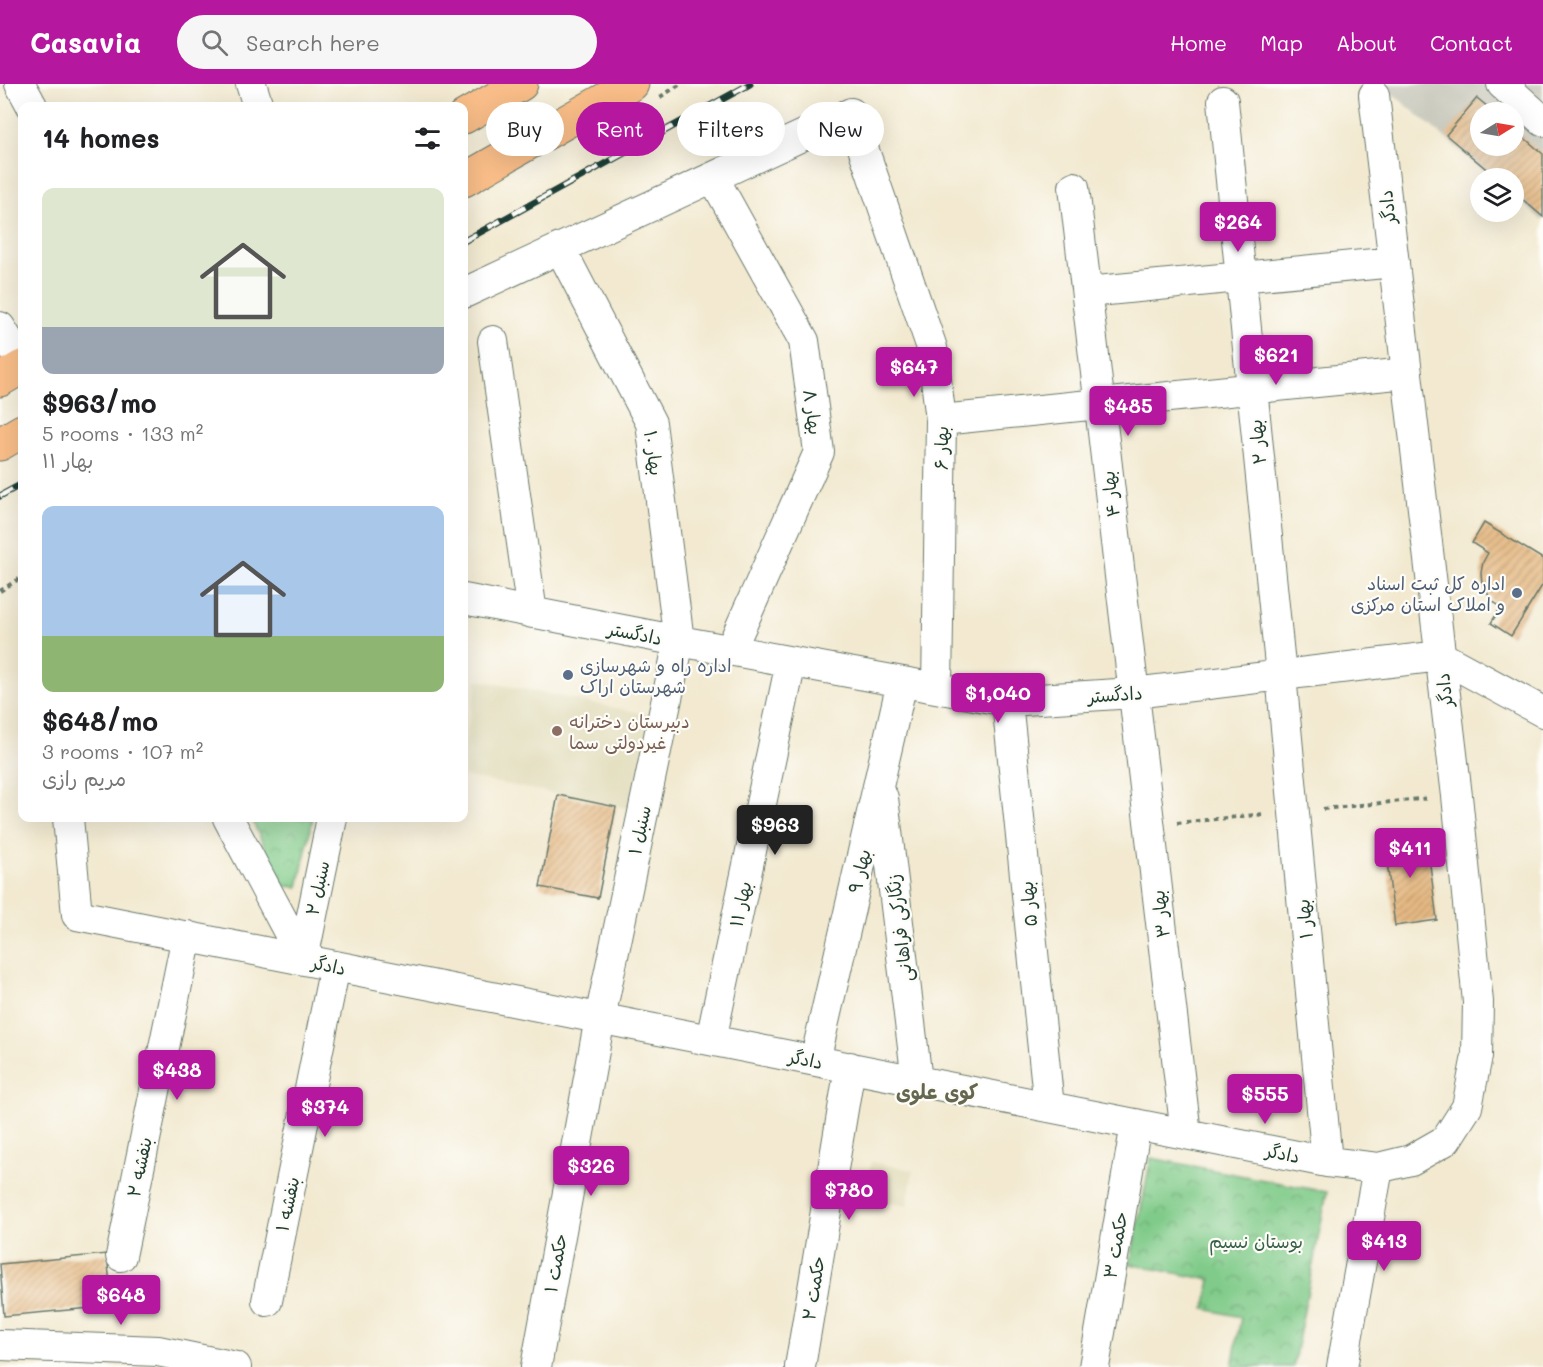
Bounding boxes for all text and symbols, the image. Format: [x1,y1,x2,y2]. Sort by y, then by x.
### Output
search box [177,15,597,69]
text: Casavia [30,24,141,60]
icon: search [198,26,231,59]
text: Search here [246,28,380,57]
text: Home [1170,29,1227,56]
text: Map [1260,29,1303,56]
text: About [1336,29,1397,56]
text: Contact [1430,29,1513,56]
chip: Buy [486,102,564,156]
chip: Rent [576,102,665,156]
chip: Filters [677,102,785,156]
chip: New [797,102,884,156]
north arrow [1470,102,1524,156]
map controls [1470,102,1524,222]
text: 14 homes [42,121,160,155]
icon: filters [411,122,444,155]
button: layers [1470,168,1524,222]
street label: دادگر [1373,189,1401,227]
pin: $264 [1202,202,1274,253]
text: $264 [1214,208,1262,234]
icon: home [189,227,297,335]
pin: $621 [1240,335,1312,386]
text: $621 [1254,341,1298,367]
pin: $647 [878,347,950,398]
text: $647 [890,353,938,379]
text: $963/mo [42,386,157,420]
pin: $485 [1092,386,1164,437]
street label: بهار ۸ [798,388,828,436]
text: $485 [1103,392,1153,418]
street label: بهار ۲ [1243,418,1271,466]
text: 5 rooms · 133 m² [42,420,203,446]
street label: بهار ۶ [929,426,953,470]
street label: بهار ۱۰ [639,429,669,477]
text: بهار ۱۱ [42,447,93,473]
street label: بهار ۴ [1095,469,1125,519]
icon: home [189,545,297,653]
place label: اداره کل ثبت اسناد و املاک استان مرکزی [1351,571,1505,616]
marker: اداره کل ثبت اسناد و املاک استان مرکزی [1510,586,1524,600]
street label: دادگستر [604,616,664,650]
place label: اداره راه و شهرسازی شهرستان اراک [580,653,732,698]
marker: اداره راه و شهرسازی شهرستان اراک [561,668,575,682]
street label: دادگر [1430,672,1458,710]
pin: $1,040 [949,673,1047,724]
text: $1,040 [965,679,1031,705]
street label: دادگستر [1085,680,1143,708]
text: $648/mo [42,704,158,738]
place label: دبیرستان دخترانه غیردولتی سما [569,709,690,754]
marker: دبیرستان دخترانه غیردولتی سما [550,724,564,738]
text: 3 rooms · 107 m² [42,738,203,764]
text: مریم رازی [42,765,126,791]
street label: سنبل ۱ [622,803,656,857]
pin: $963 [739,805,811,856]
text: $963 [751,811,799,837]
pin: $411 [1374,828,1446,879]
text: $411 [1389,834,1431,860]
street label: بهار ۹ [842,847,876,895]
street label: سنبل ۲ [299,858,335,918]
street label: زنگارکی فراهانی [880,873,918,983]
street label: بهار ۱۱ [723,879,757,929]
street label: بهار ۵ [1014,880,1042,928]
street label: بهار ۳ [1145,889,1175,939]
street label: بهار ۱ [1290,898,1318,940]
street label: دادگر [308,950,348,980]
street label: دادگر [785,1044,825,1074]
pin: $438 [141,1050,213,1101]
text: $438 [152,1056,202,1082]
pin: $555 [1229,1074,1301,1125]
district label: کوی علوی [896,1078,978,1106]
text: $555 [1241,1080,1289,1106]
pin: $374 [289,1087,361,1138]
text: $374 [301,1093,349,1119]
street label: بنفشه ۲ [121,1135,157,1199]
street label: دادگر [1262,1138,1302,1168]
pin: $326 [555,1146,627,1197]
text: $326 [567,1152,615,1178]
pin: $780 [813,1170,885,1221]
street label: بنفشه ۱ [270,1175,304,1233]
text: $780 [825,1176,873,1202]
street label: حکمت ۳ [1097,1210,1133,1280]
pin: $413 [1348,1221,1420,1272]
text: $413 [1361,1227,1407,1253]
park label: بوستان نسیم [1209,1229,1303,1256]
street label: حکمت ۱ [538,1232,572,1294]
street label: حکمت ۲ [796,1254,830,1322]
pin: $648 [85,1275,157,1326]
text: $648 [96,1281,146,1307]

